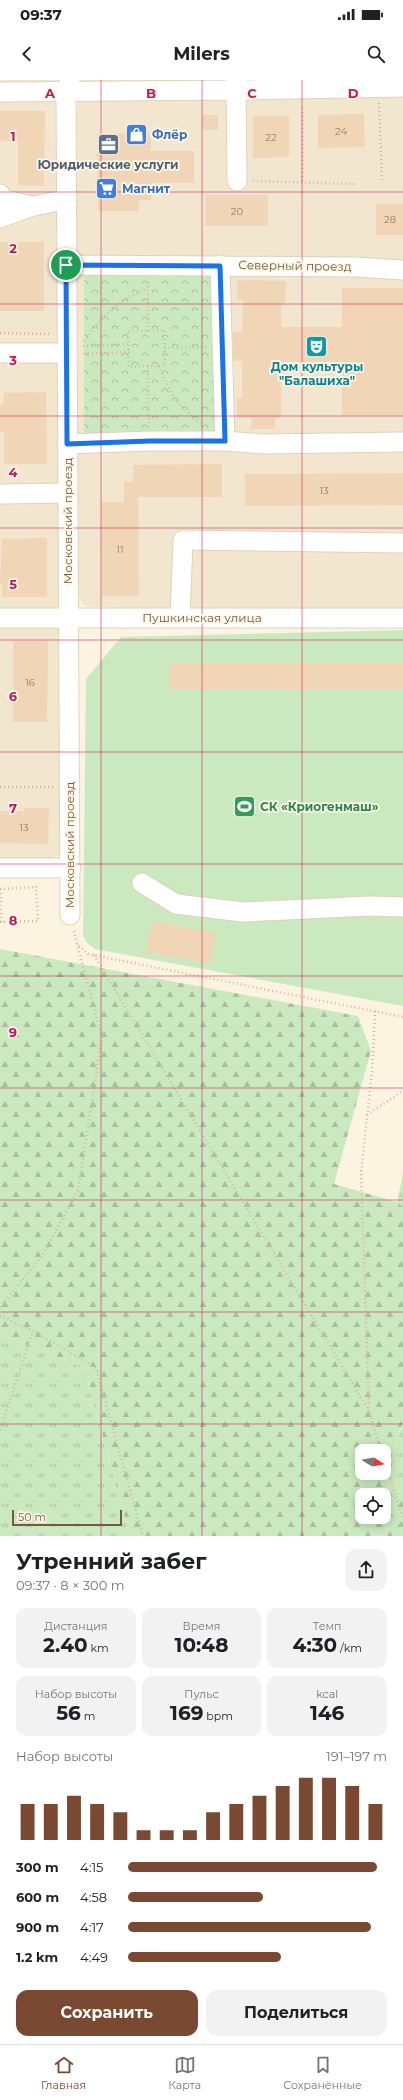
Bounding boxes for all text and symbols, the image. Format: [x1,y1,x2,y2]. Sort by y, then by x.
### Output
text: 09:37 [20,5,62,24]
icon: back [16,43,38,65]
text: Milers [173,43,230,65]
icon: search [365,43,387,65]
text: A [44,85,56,101]
text: B [146,85,156,101]
text: C [247,85,257,101]
text: D [348,85,359,101]
shop icon: Флёр [124,122,150,148]
house number: 24 [335,125,347,138]
place label: Флёр [152,127,187,142]
text: 1 [10,128,16,144]
office icon: Юридические услуги [95,131,121,157]
house number: 22 [265,131,277,144]
place label: Юридические услуги [37,157,179,172]
supermarket icon: Магнит [93,176,119,202]
place label: Магнит [122,181,171,196]
house number: 20 [231,205,244,218]
house number: 28 [384,213,396,226]
text: 2 [9,240,17,256]
pin [49,248,83,282]
icon: arrive [55,254,77,276]
street label: Северный проезд [238,257,352,274]
theatre icon: Дом культуры "Балашиха" [304,333,330,359]
text: 3 [8,352,17,368]
place label: Дом культуры "Балашиха" [271,359,363,388]
street label: Московский проезд [60,458,75,584]
text: 4 [9,464,18,480]
house number: 13 [319,484,329,497]
house number: 11 [116,543,124,556]
text: 5 [9,576,17,592]
street label: Пушкинская улица [142,610,262,625]
house number: 16 [25,676,35,689]
text: 6 [9,688,18,704]
street label: Московский проезд [62,782,77,908]
sports icon: СК «Криогенмаш» [231,794,257,820]
place label: СК «Криогенмаш» [260,799,379,814]
text: 7 [9,800,17,816]
house number: 13 [19,821,29,834]
text: 8 [9,912,18,928]
text: 9 [9,1024,17,1040]
north arrow [355,1444,391,1480]
map controls [355,1444,391,1524]
button: locate [355,1488,391,1524]
scale bar [12,1508,122,1527]
text: 50 m [18,1510,46,1524]
text: Утренний забег [16,1548,207,1575]
button: share [345,1549,387,1591]
text: 09:37 · 8 × 300 m [16,1577,125,1593]
text: Дистанция [44,1619,107,1633]
text: Время [183,1619,220,1633]
text: Темп [313,1619,342,1633]
text: 2.40 [43,1633,88,1657]
text: 10:48 [175,1633,228,1657]
text: 4:30 [292,1633,337,1657]
text: km [88,1641,109,1655]
text: /km [337,1641,362,1655]
text: Набор высоты [35,1687,117,1701]
text: Пульс [184,1687,219,1701]
text: kcal [316,1687,338,1701]
text: 56 [56,1701,81,1725]
text: 169 [170,1701,203,1725]
text: 146 [310,1701,344,1725]
text: m [81,1709,95,1723]
text: bpm [203,1709,233,1723]
text: Набор высоты [16,1748,113,1764]
text: 191–197 m [326,1748,387,1764]
text: 300 m [16,1859,59,1875]
text: 4:15 [80,1859,103,1875]
text: 600 m [16,1889,59,1905]
text: 4:58 [80,1889,107,1905]
text: 900 m [16,1919,59,1935]
text: 4:17 [80,1919,104,1935]
text: 1.2 km [16,1949,58,1965]
text: 4:49 [80,1949,108,1965]
button: Сохранить [16,1990,198,2036]
button: Поделиться [206,1990,387,2036]
tab: Главная [41,2054,86,2092]
tab: Карта [168,2054,201,2092]
tab: Сохранённые [283,2054,362,2092]

